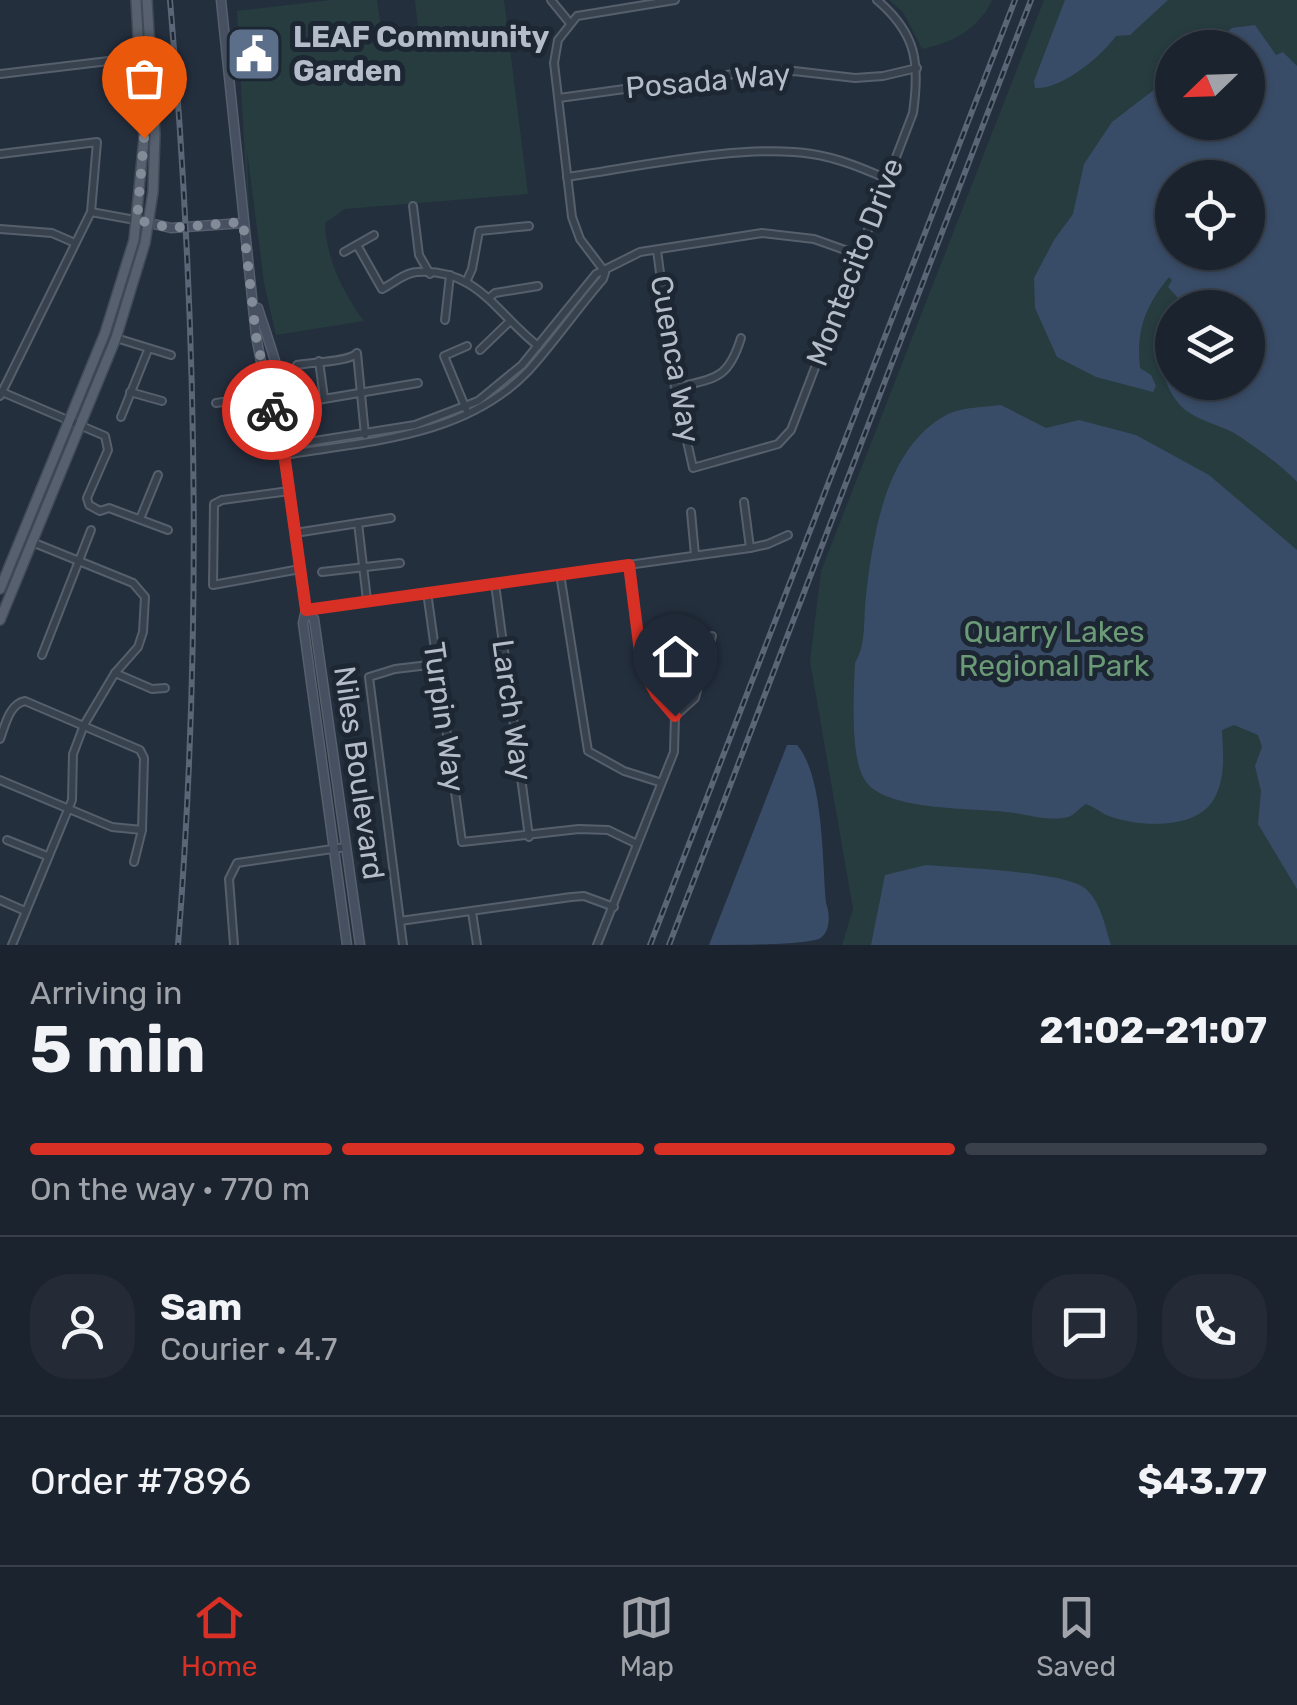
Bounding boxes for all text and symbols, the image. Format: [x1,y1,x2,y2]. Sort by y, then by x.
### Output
place label: LEAF Community Garden [293,19,550,89]
public building icon: LEAF Community Garden [224,24,284,84]
north arrow [1155,30,1265,140]
map controls [1155,30,1265,400]
pin [102,36,187,139]
icon: bag [117,51,172,106]
street label: Posada Way [624,56,792,106]
street label: Montecito Drive [799,153,911,371]
button: locate [1155,160,1265,270]
street label: Cuenca Way [643,273,707,445]
button: layers [1155,290,1265,400]
courier [222,360,322,460]
icon: bike [245,383,300,438]
pin [633,614,718,717]
park label: Quarry Lakes Regional Park [959,614,1150,684]
icon: home [648,629,703,684]
street label: Larch Way [484,637,540,783]
street label: Turpin Way [416,640,472,794]
street label: Niles Boulevard [326,664,392,882]
text: Arriving in [30,974,182,1012]
text: 21:02–21:07 [1039,1007,1267,1053]
text: 5 min [30,1011,206,1088]
text: On the way · 770 m [30,1170,310,1208]
button: person [30,1274,135,1379]
button: chat [1032,1274,1137,1379]
button: phone [1162,1274,1267,1379]
text: Sam [160,1284,242,1330]
text: Courier · 4.7 [160,1330,337,1368]
text: Order #7896 [30,1458,251,1504]
text: $43.77 [1137,1458,1267,1504]
tab: Home [181,1590,258,1683]
tab: Map [619,1590,674,1683]
tab: Saved [1036,1590,1116,1683]

